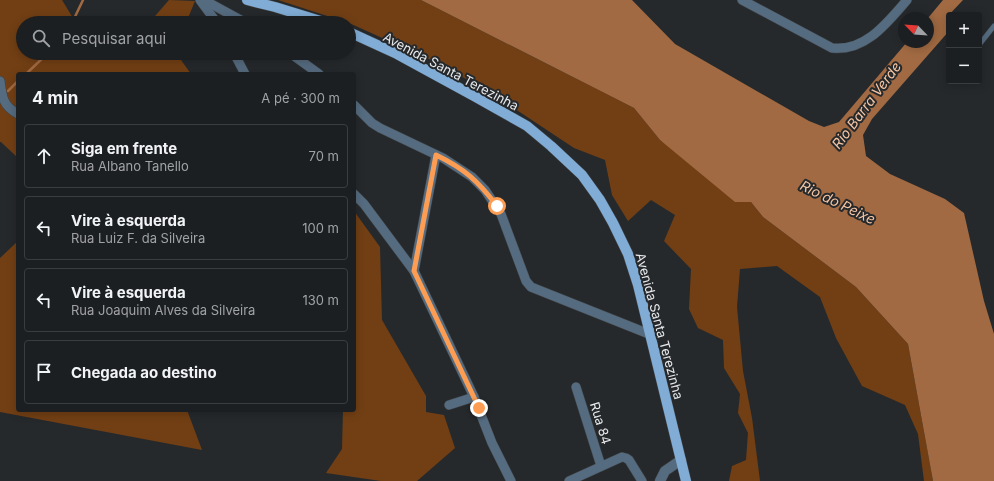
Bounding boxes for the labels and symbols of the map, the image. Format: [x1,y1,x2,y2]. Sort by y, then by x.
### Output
north arrow [898,12,934,48]
street label: Avenida Santa Terezinha [381,28,521,114]
water label: Rio Barra Verde [828,58,904,152]
water label: Rio do Peixe [798,177,878,227]
route start [488,197,506,215]
street label: Avenida Santa Terezinha [633,251,687,401]
route end [470,399,488,417]
street label: Rua 84 [587,400,615,446]

